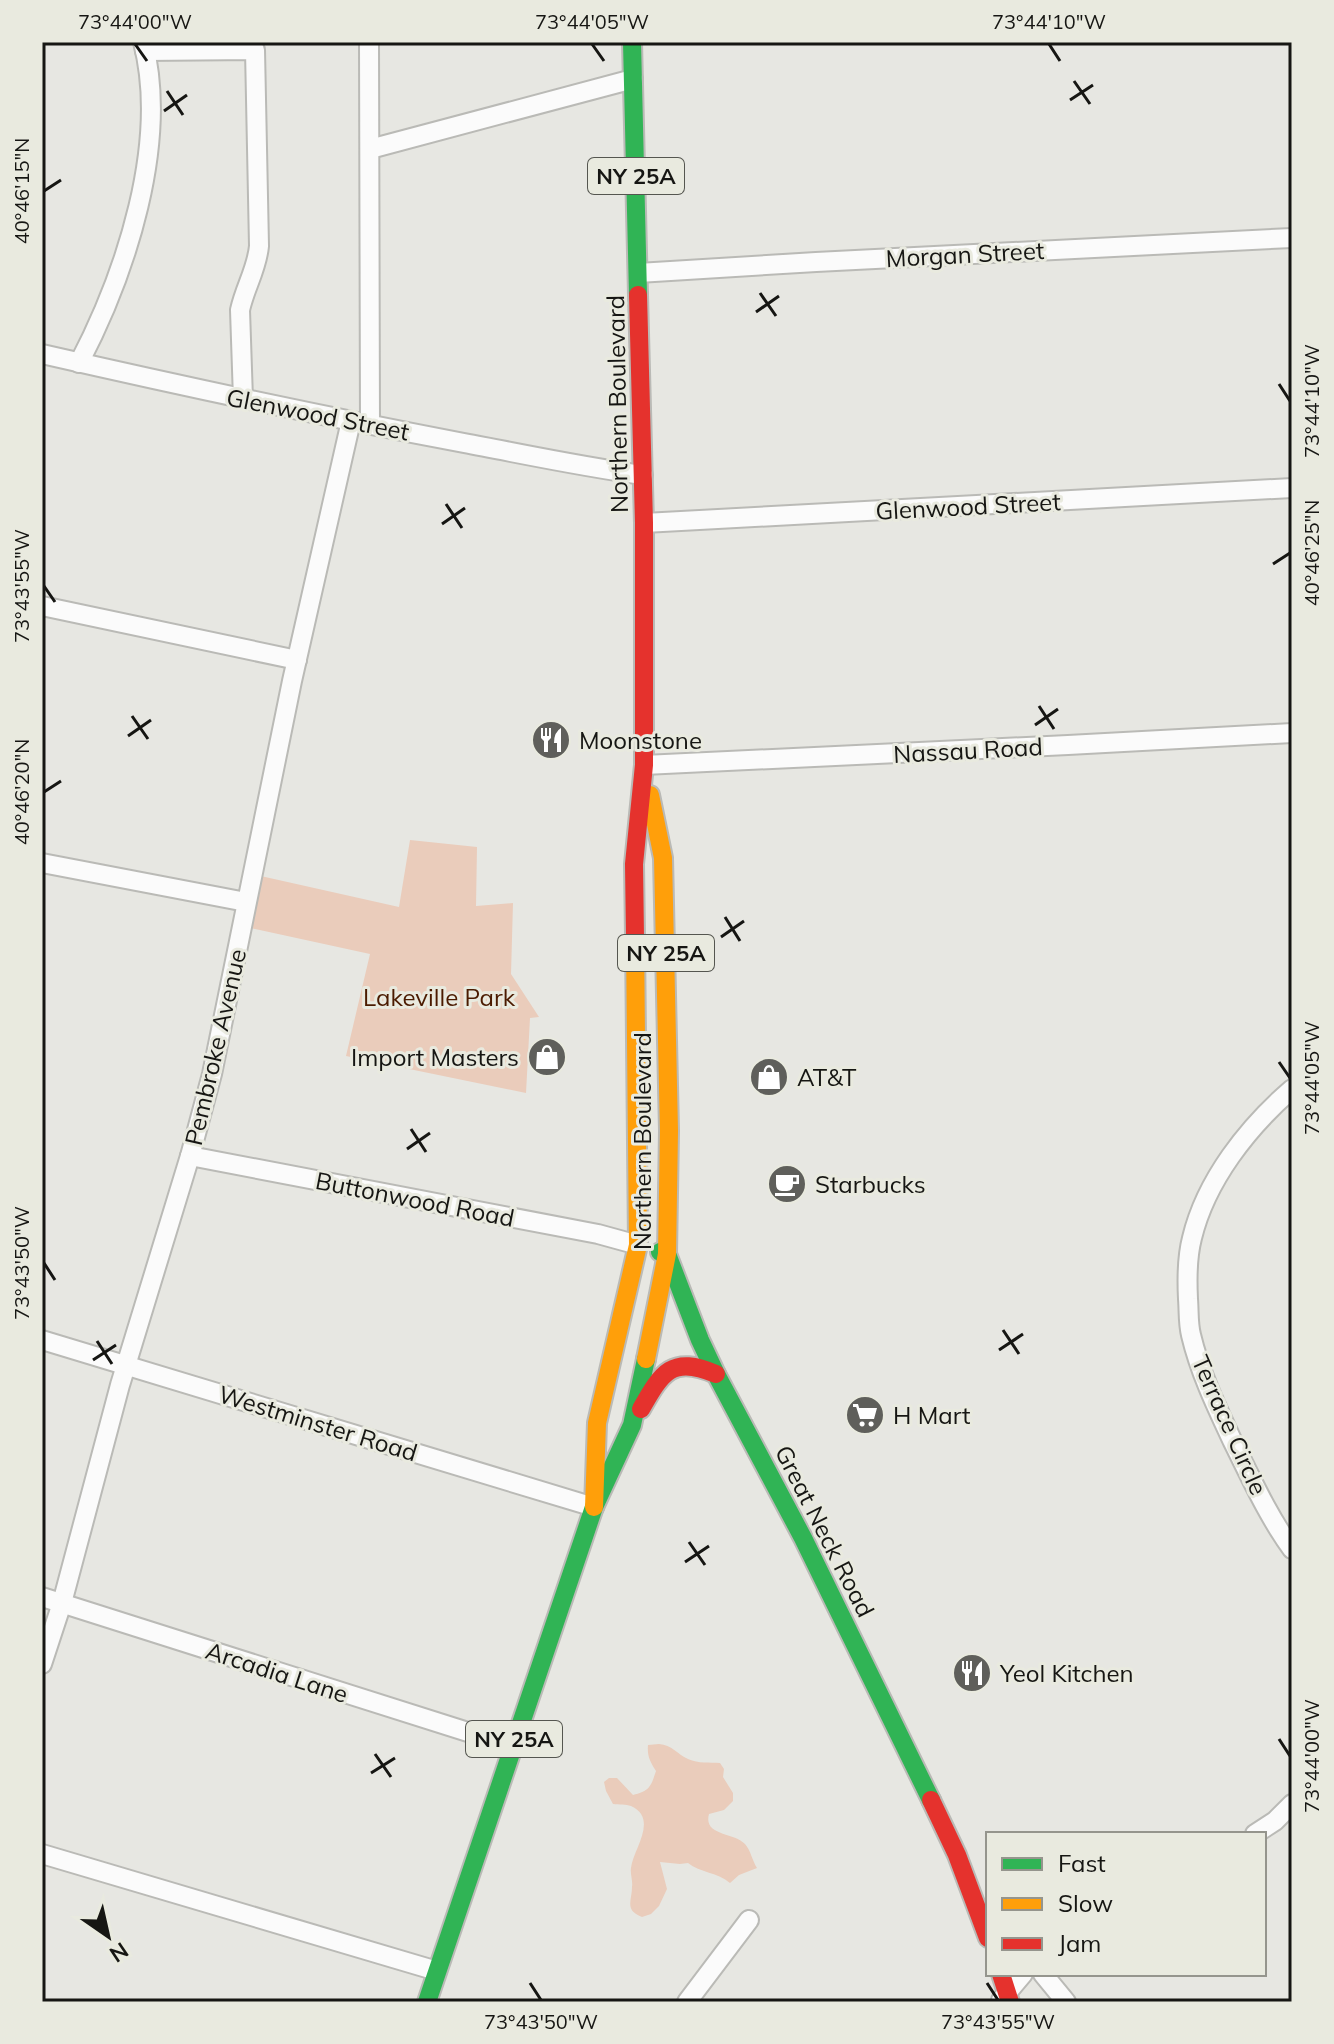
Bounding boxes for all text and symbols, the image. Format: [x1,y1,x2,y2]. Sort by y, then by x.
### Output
text: 73°44'00"W [78,9,192,34]
text: 73°44'05"W [535,9,649,34]
text: 73°44'10"W [992,9,1106,34]
text: 40°46'15"N [9,138,34,244]
road number: NY 25A [588,158,684,194]
street label: Morgan Street [885,235,1045,273]
street label: Northern Boulevard [600,295,634,513]
text: 73°44'10"W [1299,344,1324,458]
street label: Glenwood Street [224,382,412,446]
street label: Glenwood Street [875,486,1061,526]
text: 40°46'25"N [1299,500,1324,606]
text: 73°43'55"W [9,529,34,643]
restaurant icon: Moonstone [530,719,572,761]
place label: Moonstone [579,725,702,755]
street label: Nassau Road [893,731,1043,769]
text: 40°46'20"N [9,739,34,845]
road number: NY 25A [618,935,714,971]
street label: Pembroke Avenue [178,946,252,1148]
park label: Lakeville Park [363,982,516,1012]
text: 73°44'05"W [1299,1021,1324,1135]
street label: Northern Boulevard [627,1032,657,1250]
shop icon: Import Masters [526,1036,568,1078]
place label: Import Masters [351,1042,519,1072]
shop icon: AT&T [748,1056,790,1098]
place label: AT&T [797,1062,857,1092]
cafe icon: Starbucks [766,1163,808,1205]
street label: Buttonwood Road [313,1165,517,1233]
place label: Starbucks [815,1169,926,1199]
text: 73°43'50"W [9,1206,34,1320]
street label: Terrace Circle [1186,1351,1274,1499]
street label: Westminster Road [215,1378,421,1468]
supermarket icon: H Mart [844,1394,886,1436]
place label: H Mart [893,1400,970,1430]
street label: Great Neck Road [769,1440,881,1622]
street label: Arcadia Lane [202,1635,352,1709]
restaurant icon: Yeol Kitchen [951,1652,993,1694]
place label: Yeol Kitchen [999,1658,1134,1688]
text: 73°44'00"W [1299,1699,1324,1813]
road number: NY 25A [466,1721,562,1757]
legend [986,1832,1266,1976]
text: Fast [1058,1848,1106,1878]
text: Slow [1058,1888,1113,1918]
north arrow [68,1896,148,1976]
text: Jam [1058,1928,1101,1958]
text: N [104,1936,134,1969]
text: 73°43'50"W [484,2009,598,2034]
text: 73°43'55"W [941,2009,1055,2034]

